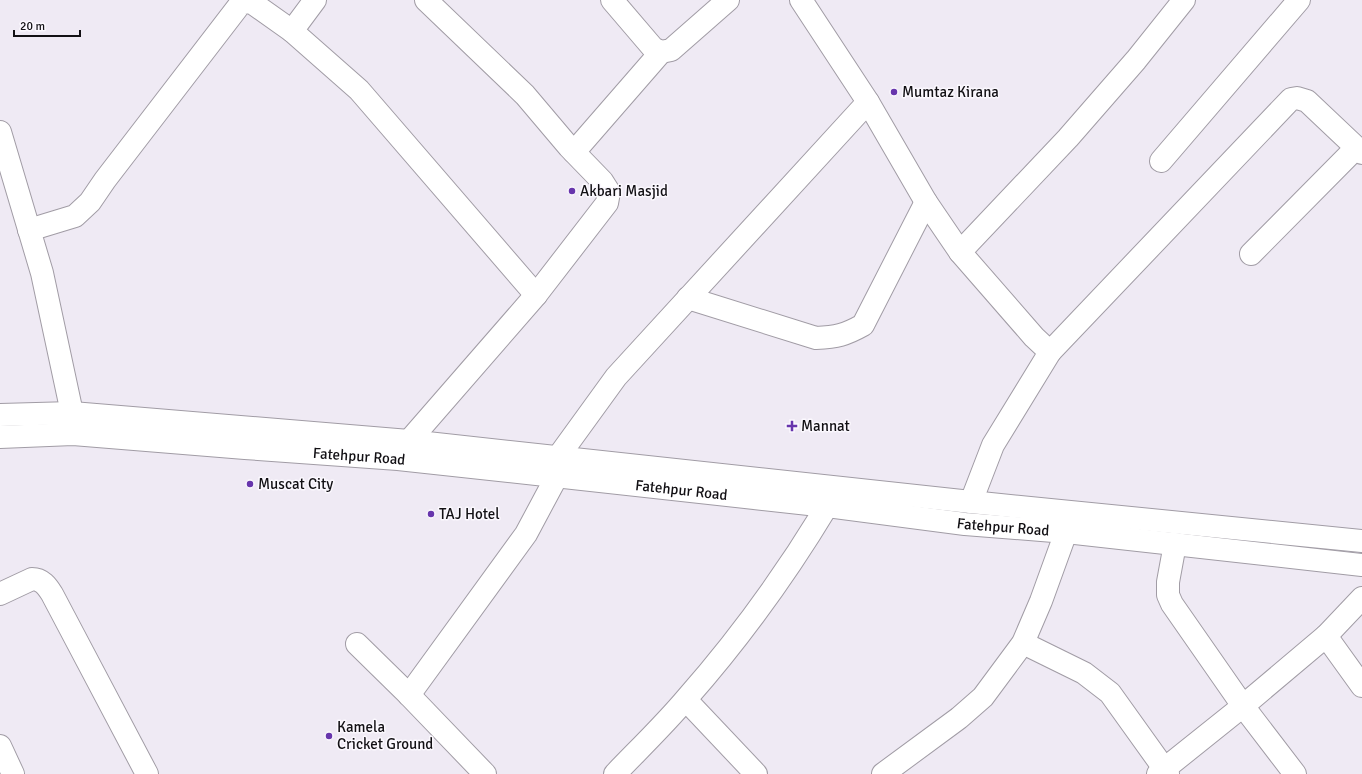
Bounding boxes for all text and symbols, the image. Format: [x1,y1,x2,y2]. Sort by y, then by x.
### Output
scale bar [14,12,80,38]
text: 20 m [20,19,45,34]
place label: Mumtaz Kirana [902,83,999,101]
marker: Mumtaz Kirana [889,87,899,97]
place label: Akbari Masjid [580,182,668,200]
marker: Akbari Masjid [567,186,577,196]
place label: Mannat [801,417,850,435]
marker: Mannat [786,420,798,432]
street label: Fatehpur Road [312,444,406,469]
place label: Muscat City [258,475,333,493]
street label: Fatehpur Road [634,476,728,504]
marker: Muscat City [245,479,255,489]
place label: TAJ Hotel [439,505,500,523]
marker: TAJ Hotel [426,509,436,519]
street label: Fatehpur Road [956,514,1050,540]
place label: Kamela Cricket Ground [337,718,433,753]
marker: Kamela Cricket Ground [324,731,334,741]

